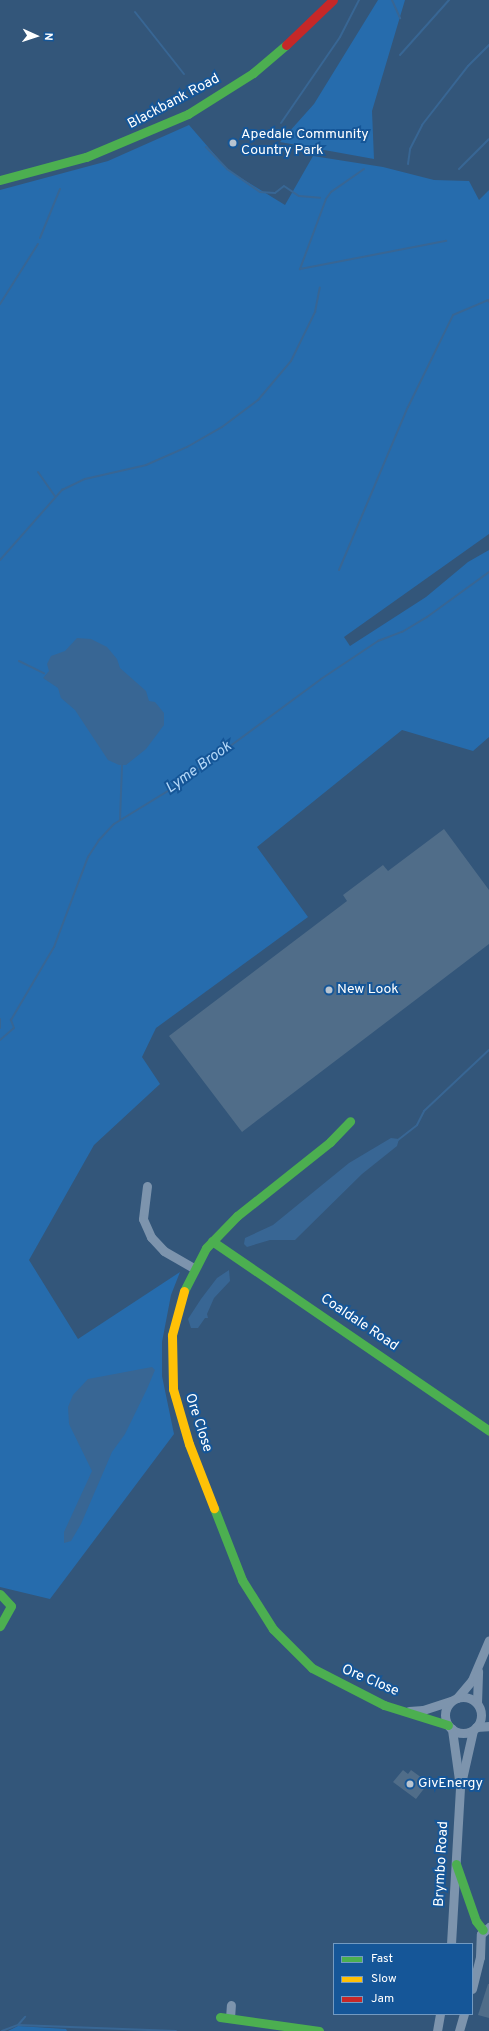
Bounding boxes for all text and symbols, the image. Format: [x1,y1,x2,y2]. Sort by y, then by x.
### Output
north arrow [16,16,56,56]
text: N [41,32,55,41]
street label: Blackbank Road [125,71,223,133]
place label: Apedale Community Country Park [241,127,369,160]
marker: Apedale Community Country Park [228,138,238,148]
water label: Lyme Brook [163,738,235,798]
place label: New Look [337,982,399,998]
marker: New Look [324,985,334,995]
street label: Coaldale Road [317,1291,401,1355]
street label: Ore Close [181,1392,215,1454]
street label: Ore Close [339,1661,401,1701]
place label: GivEnergy [418,1776,483,1792]
marker: GivEnergy [405,1779,415,1789]
street label: Brymbo Road [431,1821,453,1907]
legend [333,1943,473,2015]
text: Fast [371,1951,393,1967]
text: Slow [371,1971,397,1987]
text: Jam [371,1991,394,2007]

